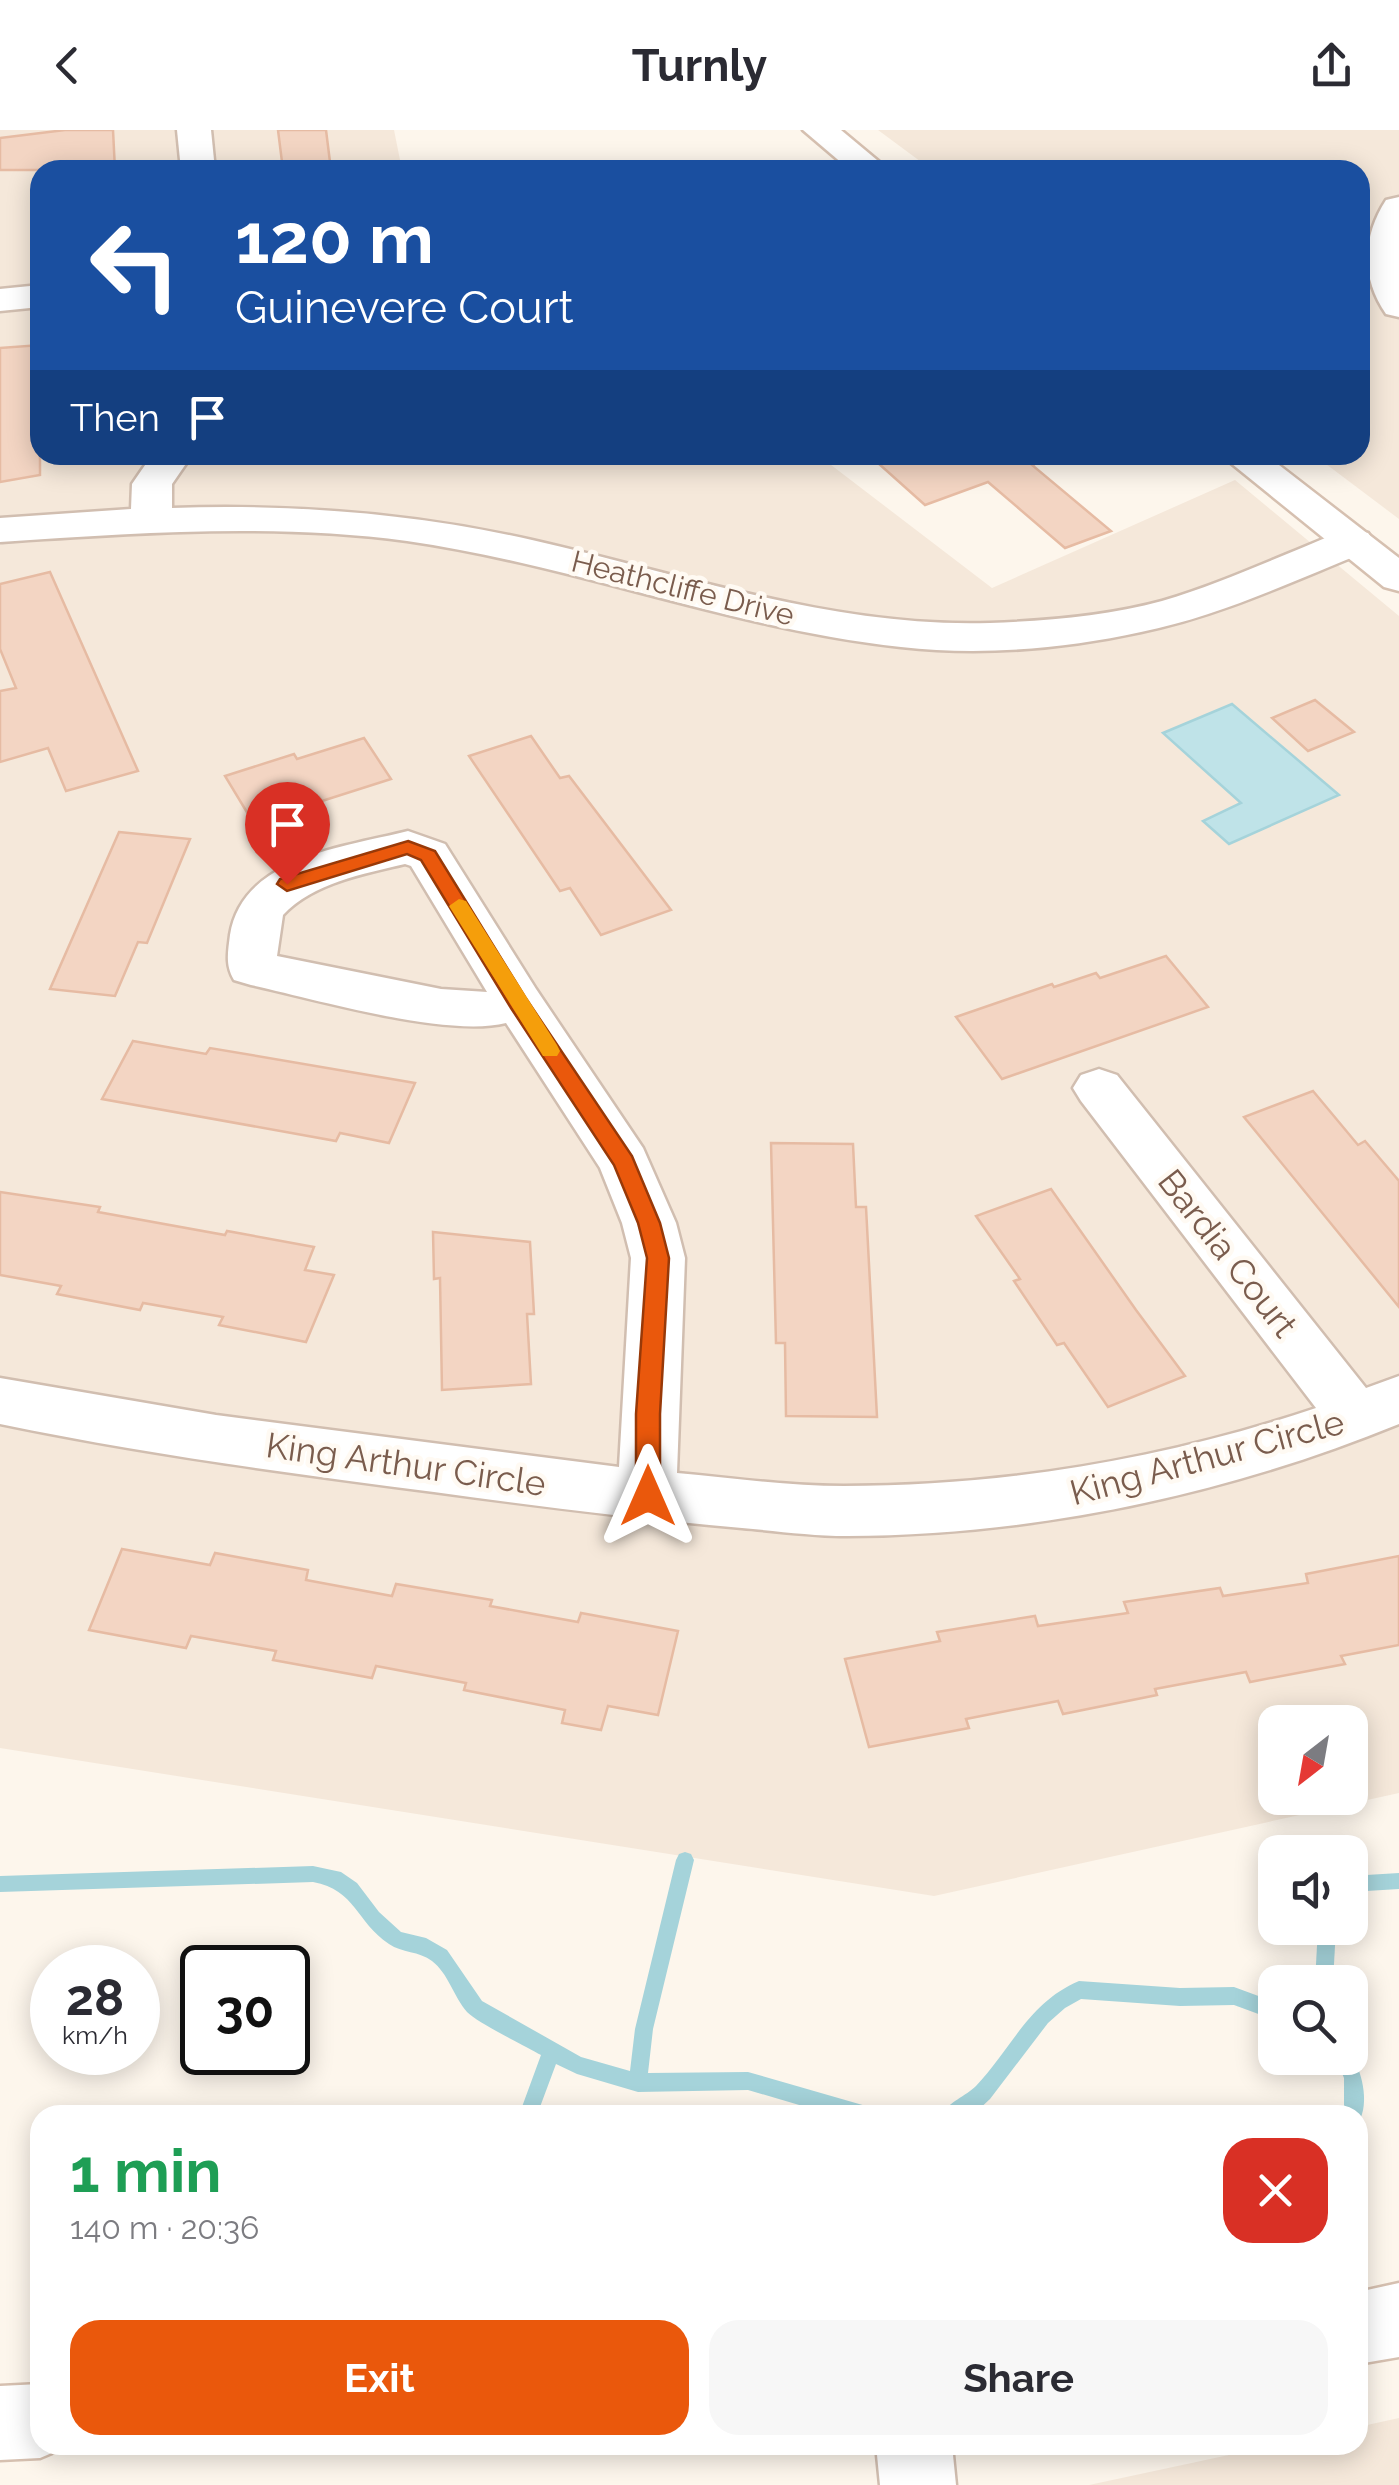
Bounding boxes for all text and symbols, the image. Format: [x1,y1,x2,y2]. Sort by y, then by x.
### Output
icon: back [40,38,95,93]
icon: share [1304,38,1359,93]
text: Turnly [632,39,767,92]
text: 120 m [235,197,434,279]
icon: left [70,200,200,330]
text: Guinevere Court [235,281,574,334]
icon: arrive [180,390,235,445]
text: Then [70,395,160,440]
street label: Heathcliffe Drive [568,543,798,633]
pin [245,782,330,885]
icon: arrive [260,797,315,852]
street label: Bardia Court [1150,1161,1306,1345]
street label: King Arthur Circle [1066,1401,1348,1513]
street label: King Arthur Circle [264,1424,548,1504]
position arrow [596,1444,700,1548]
north arrow [1258,1705,1368,1815]
map controls [1258,1705,1368,2075]
button: sound [1258,1835,1368,1945]
speed limit sign: 30 [180,1945,310,2075]
button: search [1258,1965,1368,2075]
text: 28 [66,1968,124,2027]
text: km/h [62,2020,128,2050]
text: 1 min [70,2136,221,2206]
button: close [1223,2138,1328,2243]
text: 140 m · 20:36 [70,2209,259,2246]
button: Exit [70,2320,689,2435]
button: Share [709,2320,1328,2435]

